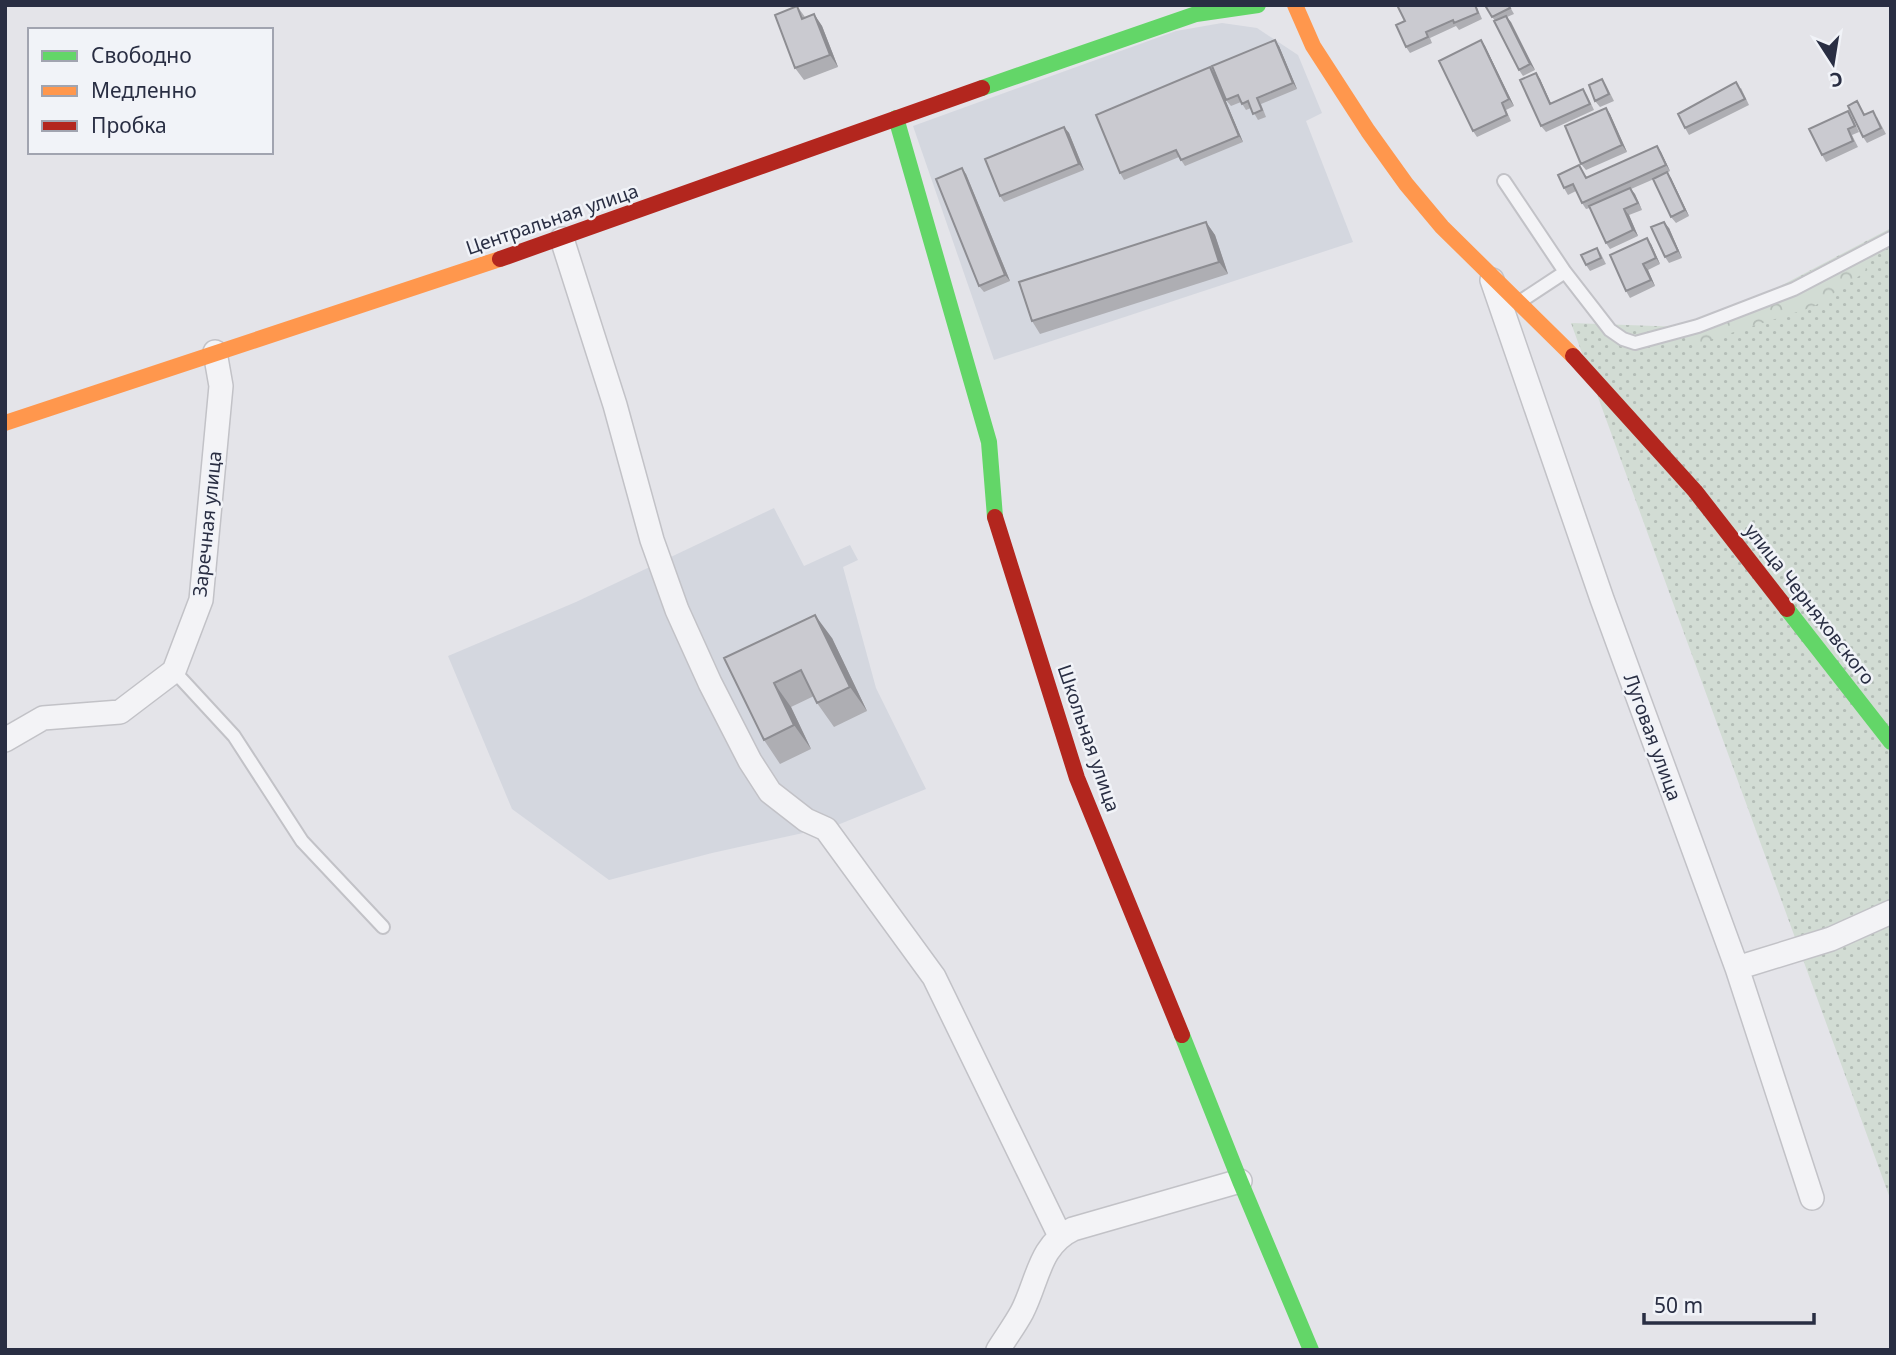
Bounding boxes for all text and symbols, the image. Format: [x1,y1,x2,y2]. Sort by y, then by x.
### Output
legend [28,28,273,154]
north arrow [1798,28,1868,98]
text: Свободно [91,41,192,69]
text: С [1828,66,1845,94]
text: Медленно [91,76,197,104]
text: Пробка [91,111,167,139]
street label: Центральная улица [462,177,642,261]
street label: Заречная улица [186,450,228,598]
street label: улица Черняховского [1739,518,1881,690]
street label: Школьная улица [1052,661,1126,815]
street label: Луговая улица [1618,670,1688,804]
scale bar [1644,1282,1814,1326]
text: 50 m [1654,1291,1703,1319]

